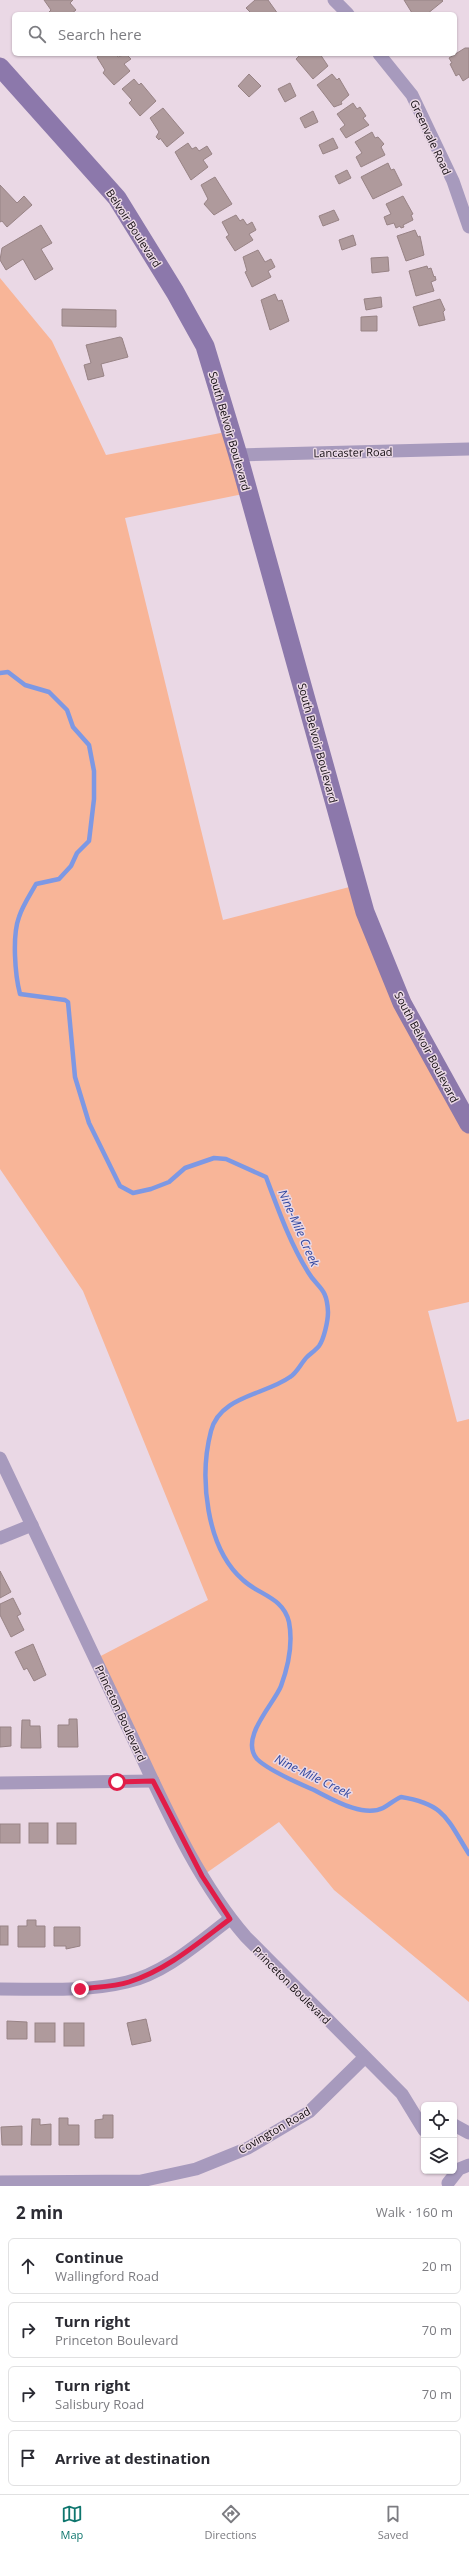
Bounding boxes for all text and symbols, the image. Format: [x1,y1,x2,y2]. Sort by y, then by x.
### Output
search box [12,12,457,56]
icon: search [26,23,48,45]
text: Search here [58,24,142,44]
street label: Greenvale Road [407,97,455,177]
street label: Belvoir Boulevard [103,186,165,270]
street label: South Belvoir Boulevard [206,370,254,492]
street label: Lancaster Road [313,444,393,460]
street label: South Belvoir Boulevard [295,681,341,805]
street label: South Belvoir Boulevard [391,989,463,1105]
water label: Nine-Mile Creek [274,1187,324,1270]
street label: Princeton Boulevard [92,1662,150,1764]
water label: Nine-Mile Creek [272,1750,355,1802]
route start [108,1773,126,1791]
street label: Princeton Boulevard [250,1943,334,2027]
route end [71,1980,89,1998]
map controls [421,2102,457,2174]
button: locate [421,2102,457,2138]
street label: Covington Road [235,2103,313,2157]
button: layers [421,2138,457,2174]
text: 2 min [16,2201,63,2224]
text: Walk · 160 m [376,2203,453,2221]
text: Continue [55,2247,123,2267]
icon: ahead [17,2255,39,2277]
text: 20 m [422,2257,452,2275]
text: Wallingford Road [55,2267,159,2285]
text: Turn right [55,2311,130,2331]
icon: right [17,2319,39,2341]
text: 70 m [422,2321,452,2339]
text: Princeton Boulevard [55,2331,178,2349]
text: Turn right [55,2375,130,2395]
icon: right [17,2383,39,2405]
text: 70 m [422,2385,452,2403]
text: Salisbury Road [55,2395,144,2413]
icon: arrive [17,2447,39,2469]
text: Arrive at destination [55,2448,210,2468]
tab: Map [61,2503,83,2542]
tab: Directions [205,2503,257,2542]
tab: Saved [378,2503,408,2542]

